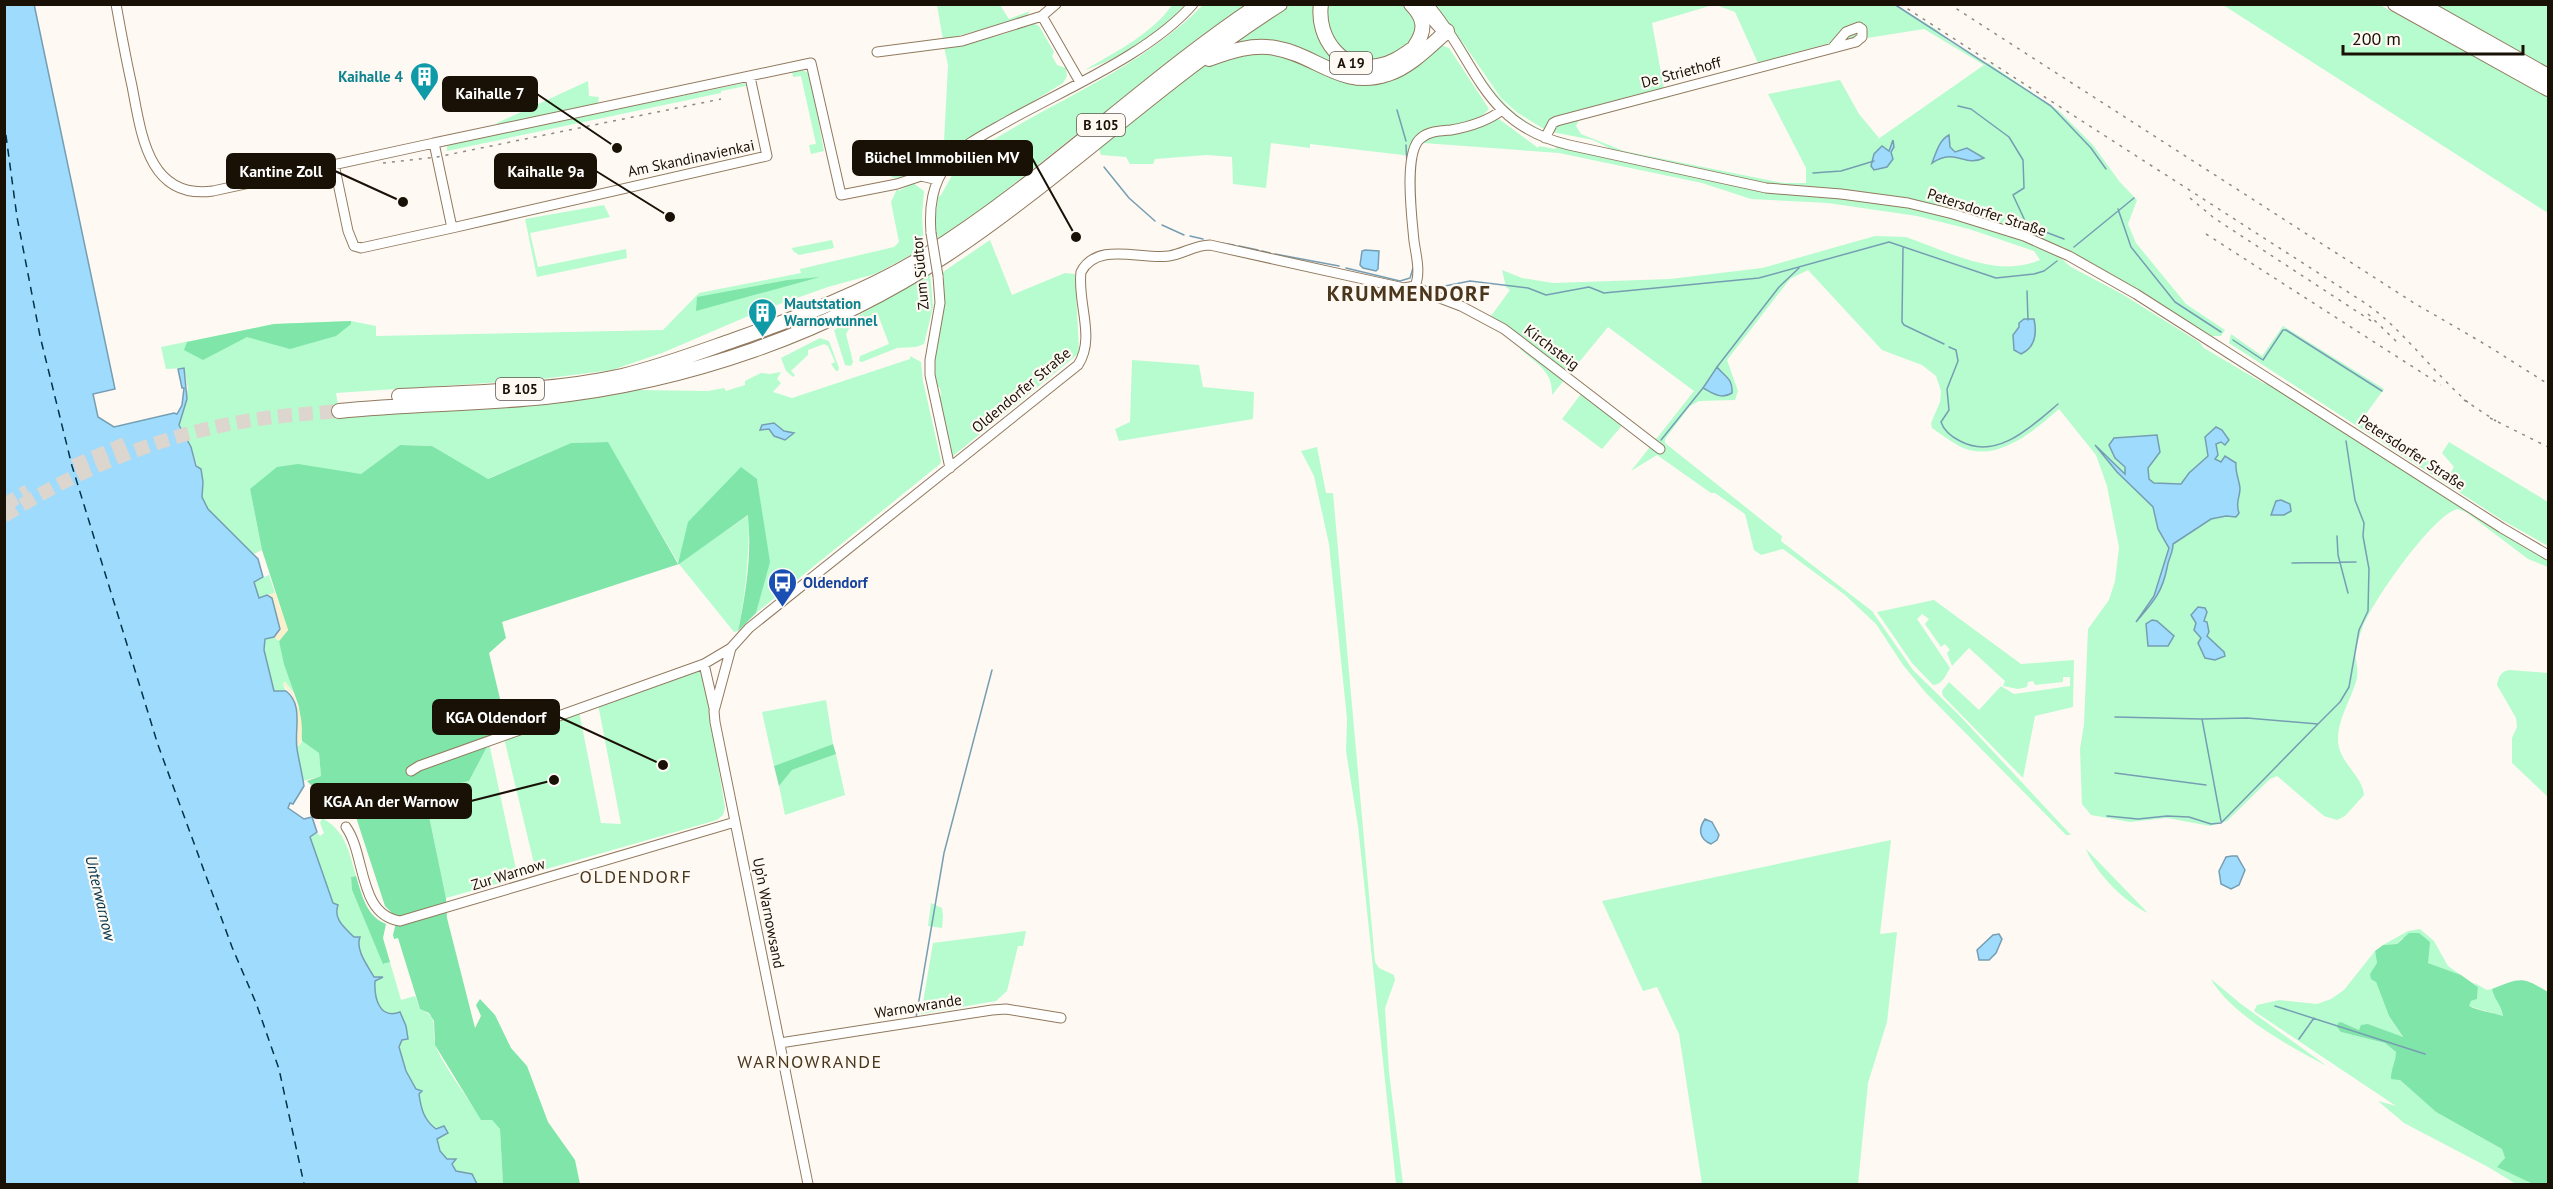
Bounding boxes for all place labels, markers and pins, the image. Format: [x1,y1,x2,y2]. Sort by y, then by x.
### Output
building icon: Kaihalle 4 [408,60,440,102]
place label: Kaihalle 4 [338,67,403,86]
callout: Kaihalle 7 [443,77,537,111]
callout: Büchel Immobilien MV [853,141,1032,175]
callout: Kantine Zoll [227,154,335,188]
callout: Kaihalle 9a [495,154,596,188]
place label: Mautstation Warnowtunnel [784,294,878,330]
building icon: Mautstation Warnowtunnel [747,296,779,338]
bus stop icon: Oldendorf [766,566,798,608]
place label: Oldendorf [803,573,869,592]
callout: KGA Oldendorf [433,700,559,734]
callout: KGA An der Warnow [311,784,471,818]

